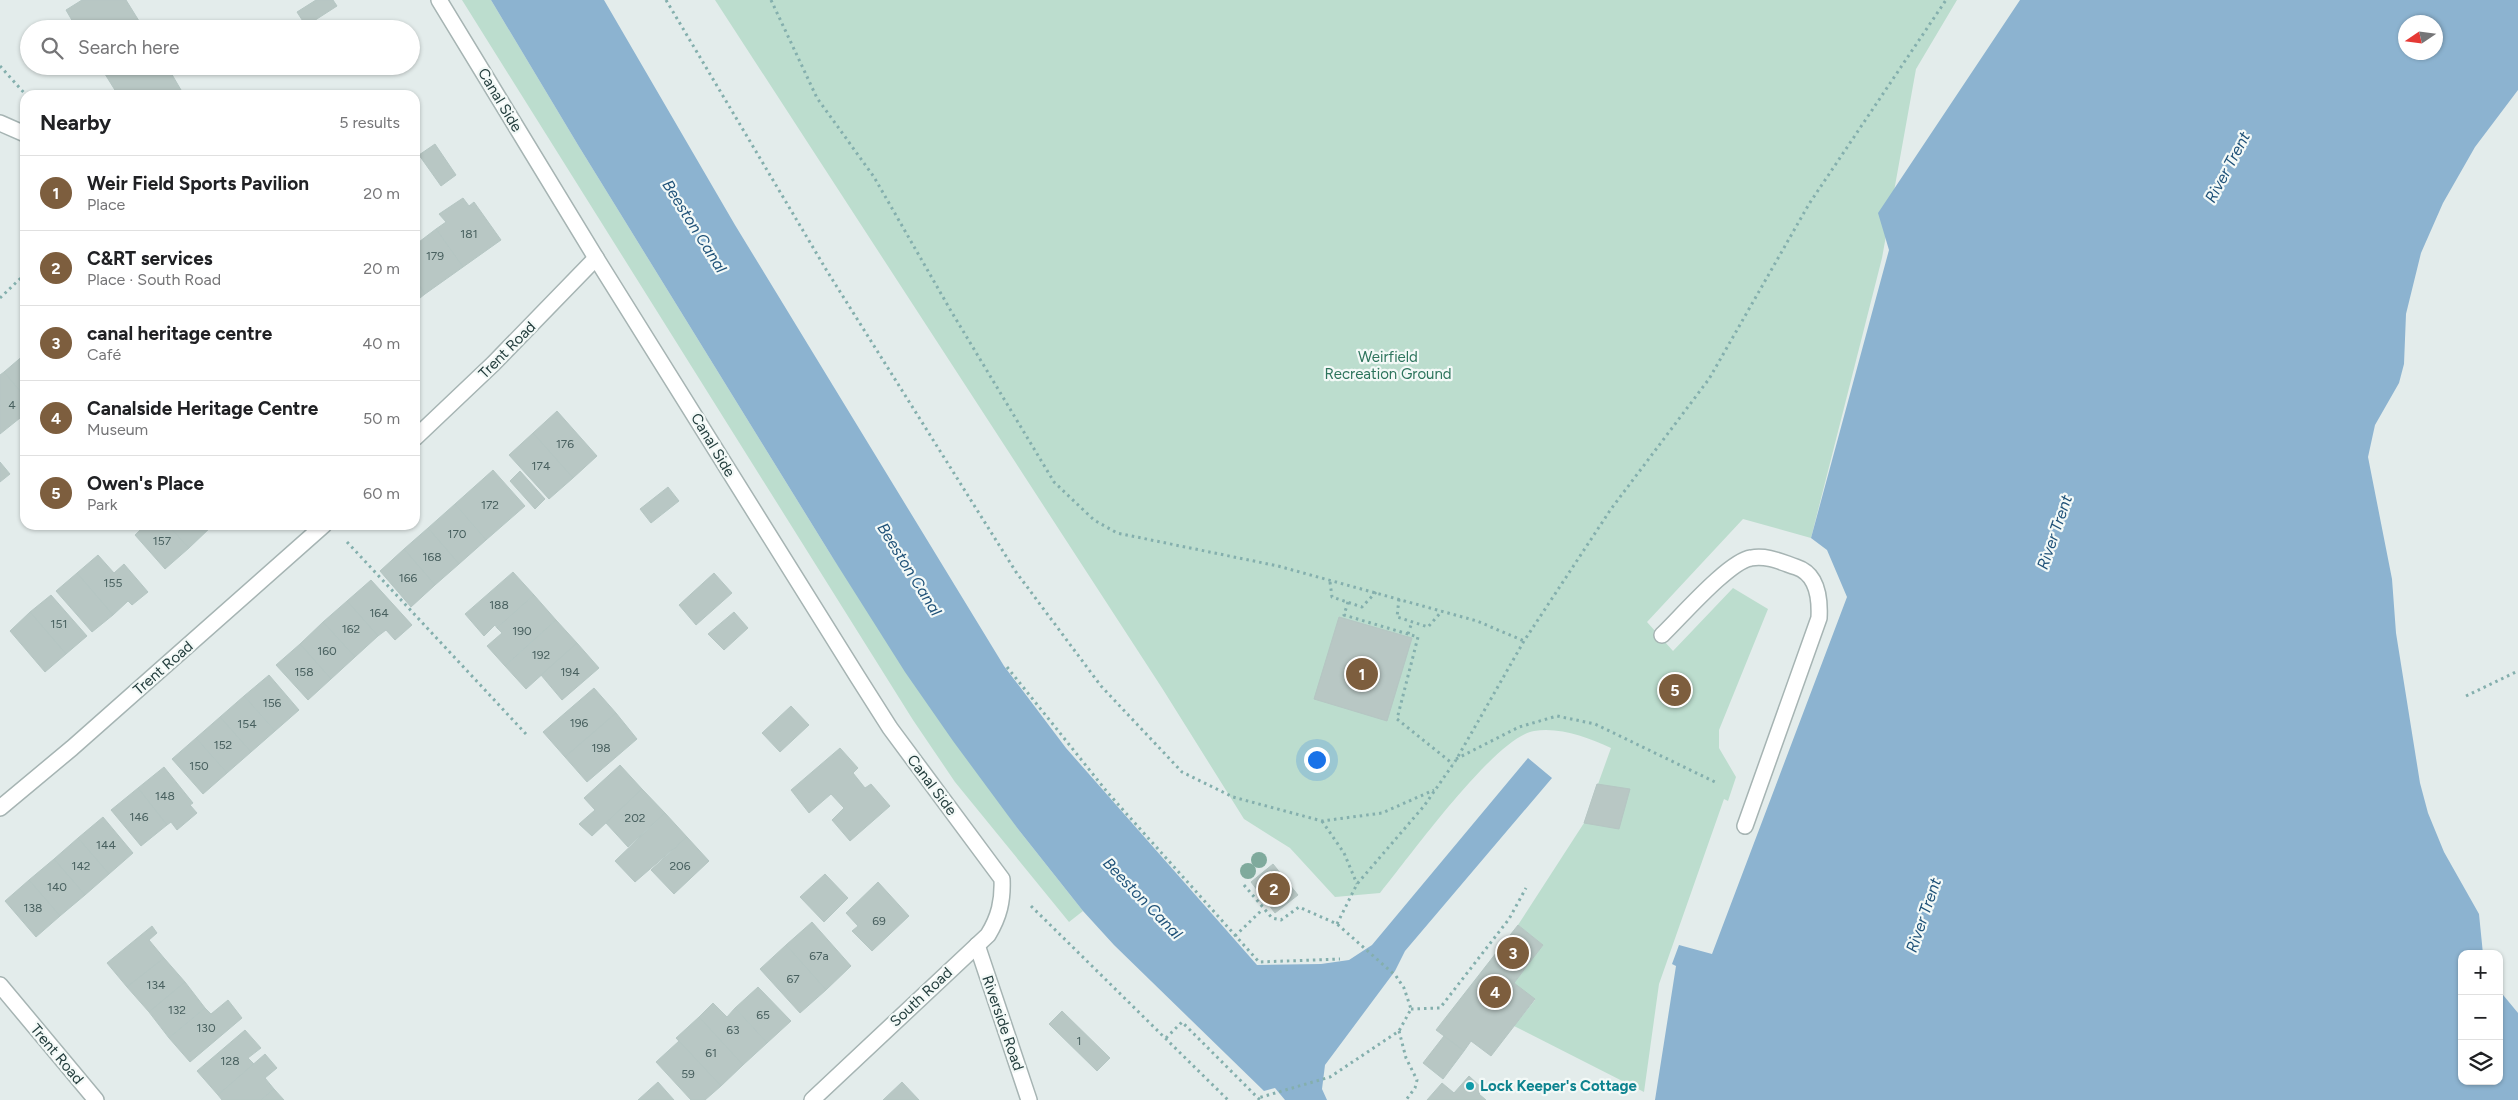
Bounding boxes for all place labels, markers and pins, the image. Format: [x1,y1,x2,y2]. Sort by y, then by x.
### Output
pin: 1 [1346,655,1378,693]
pin: 5 [1659,671,1691,709]
pin: 2 [1258,870,1290,908]
pin: 3 [1497,934,1529,972]
pin: 4 [1479,973,1511,1011]
place label: Lock Keeper's Cottage [1480,1077,1638,1095]
marker: Lock Keeper's Cottage [1464,1080,1476,1092]

